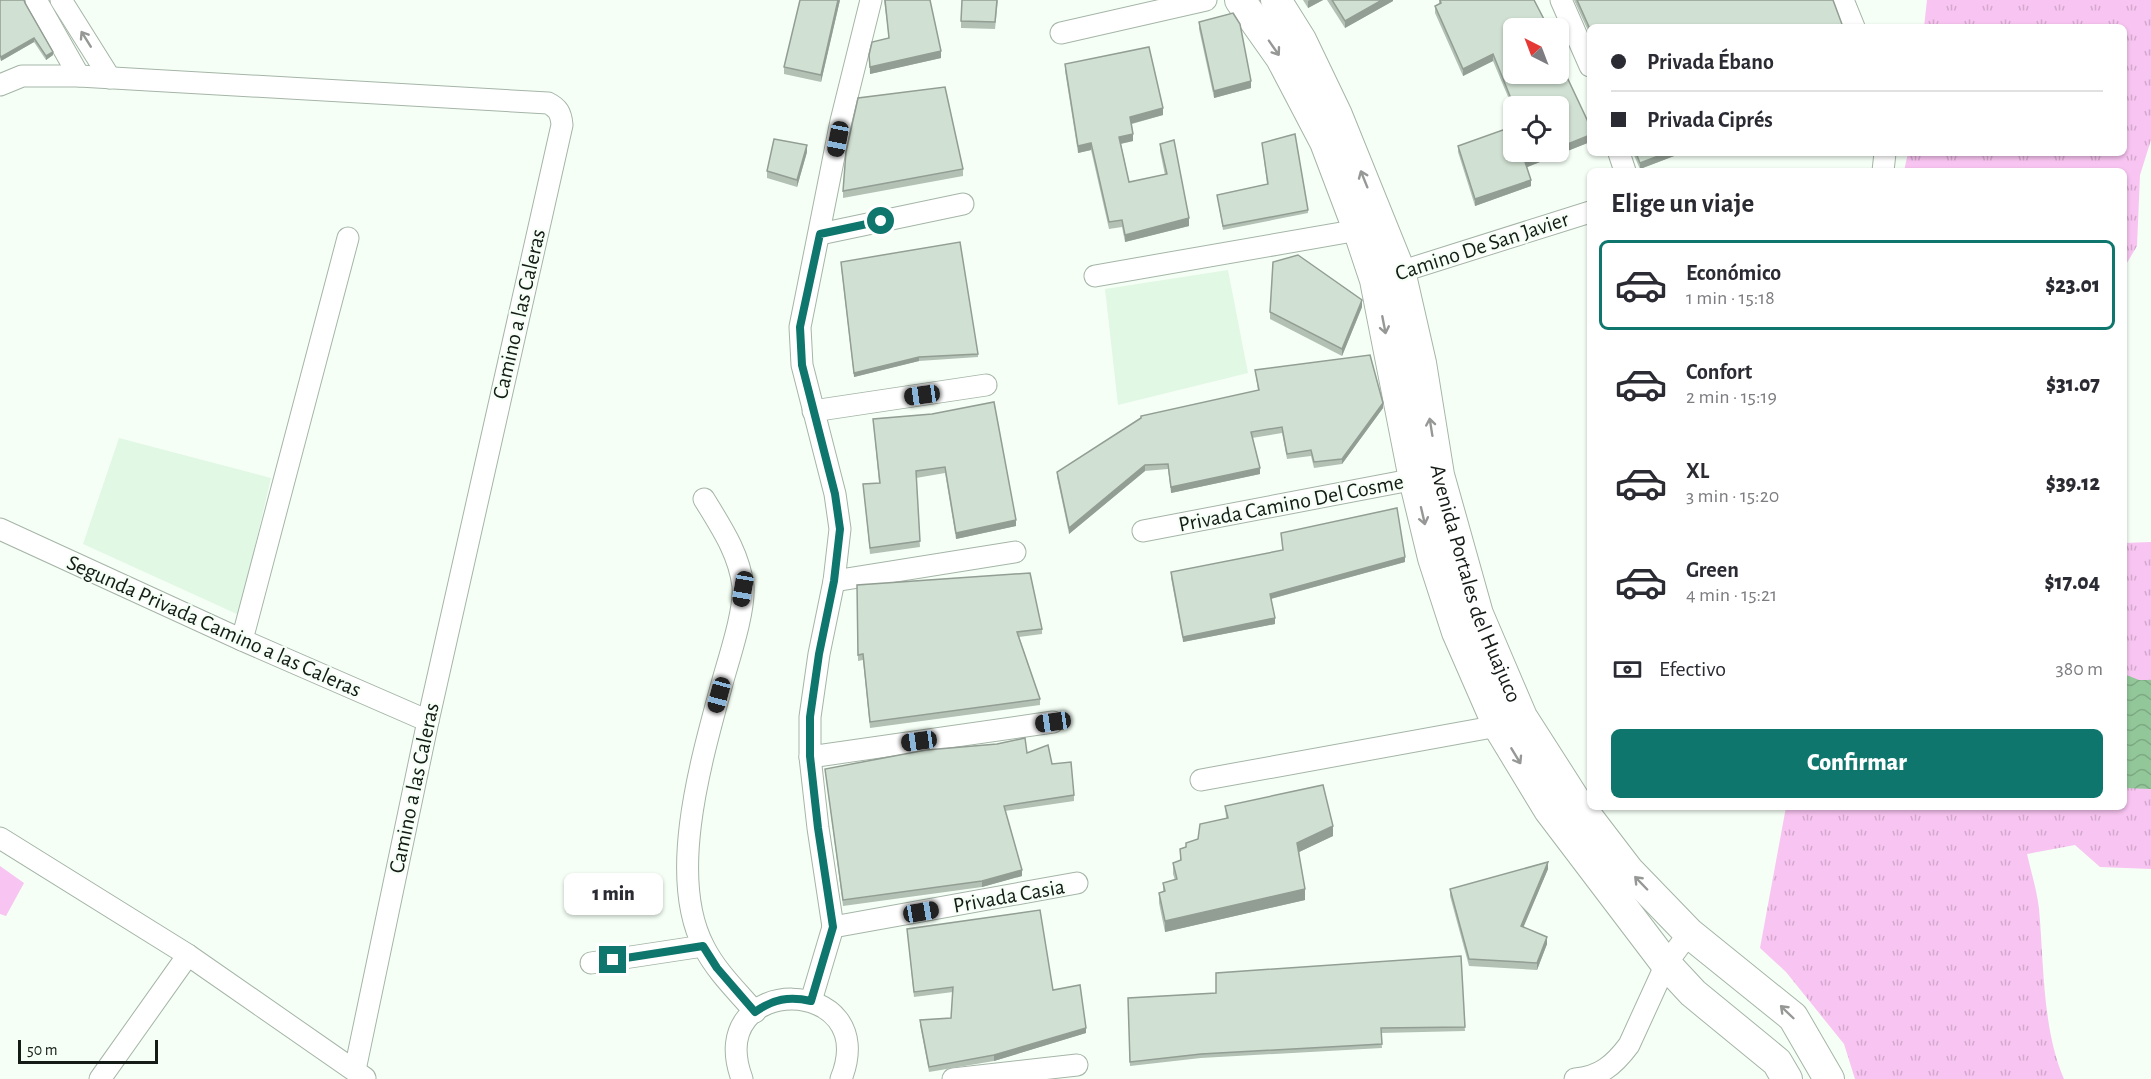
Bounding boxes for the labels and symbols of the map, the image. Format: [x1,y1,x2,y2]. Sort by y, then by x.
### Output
north arrow [1503,18,1569,84]
one-way arrow [79,31,91,48]
one-way arrow [1268,39,1280,56]
car [826,120,850,158]
one-way arrow [1358,170,1369,189]
route start [867,207,894,234]
street label: Camino De San Javier [1392,208,1572,284]
street label: Camino a las Caleras [489,227,549,401]
one-way arrow [1379,315,1390,335]
car [903,384,941,406]
one-way arrow [1425,418,1436,437]
street label: Avenida Portales del Huajuco [1427,463,1525,706]
street label: Privada Camino Del Cosme [1176,470,1406,536]
one-way arrow [1418,506,1429,526]
street label: Segunda Privada Camino a las Caleras [64,551,364,701]
car [731,570,755,608]
car [706,675,732,715]
street label: Camino a las Caleras [385,701,443,875]
car [1034,711,1072,733]
car [900,730,938,752]
one-way arrow [1511,747,1523,764]
callout: 1 min [564,873,662,915]
street label: Privada Casia [951,875,1067,917]
one-way arrow [1634,876,1648,891]
car [902,900,940,924]
route end [599,946,626,973]
one-way arrow [1779,1005,1794,1020]
scale bar [18,1037,158,1064]

